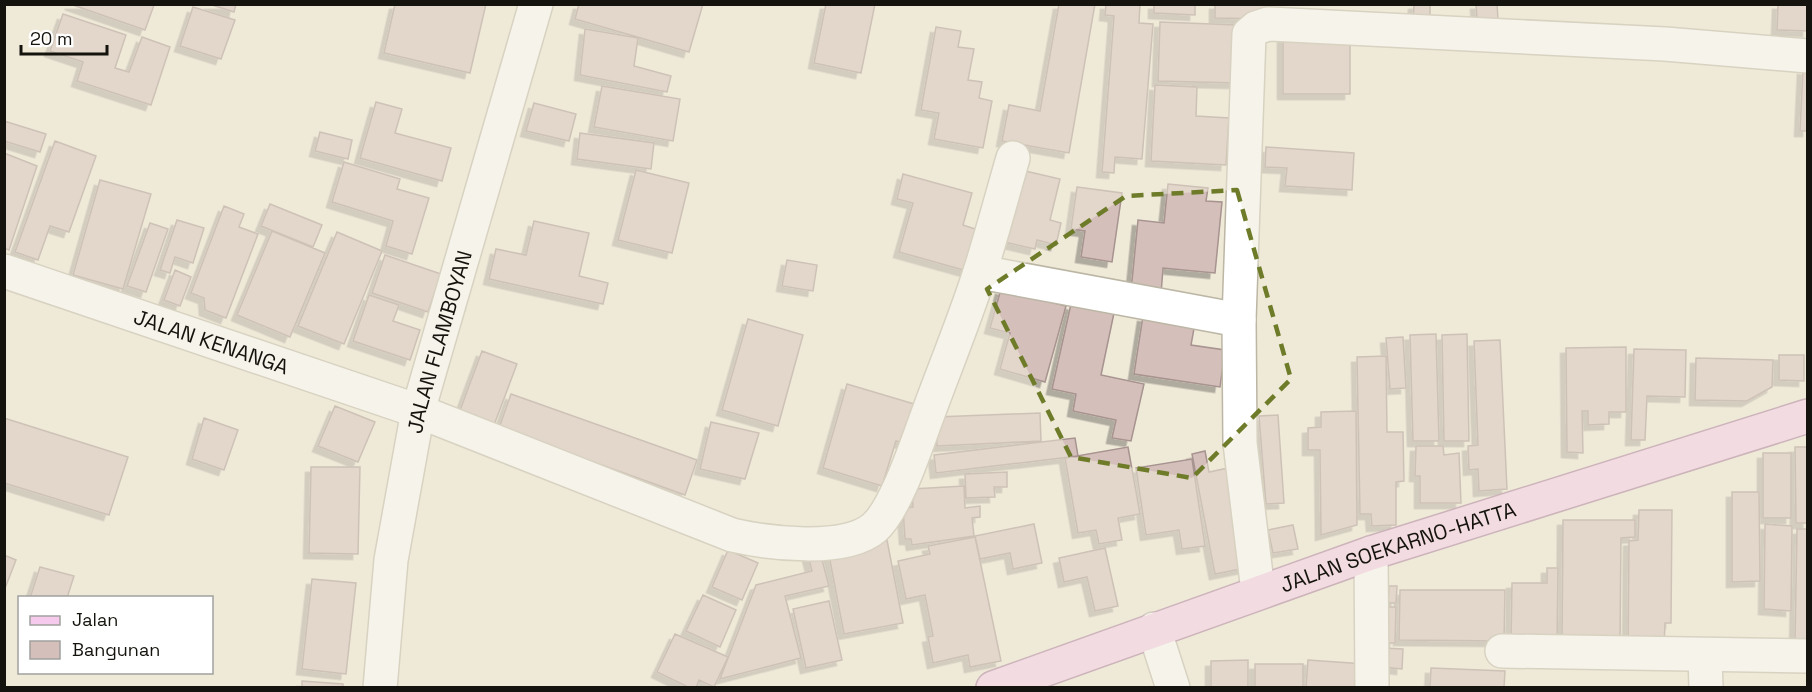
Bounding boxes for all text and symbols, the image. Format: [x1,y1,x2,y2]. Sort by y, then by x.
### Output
scale bar [21,18,106,56]
text: 20 m [30,27,73,50]
street label: JALAN FLAMBOYAN [401,247,477,436]
street label: JALAN KENANGA [130,302,293,380]
street label: JALAN SOEKARNO-HATTA [1276,495,1519,598]
legend [18,596,213,674]
text: Jalan [72,608,118,631]
text: Bangunan [72,638,160,661]

